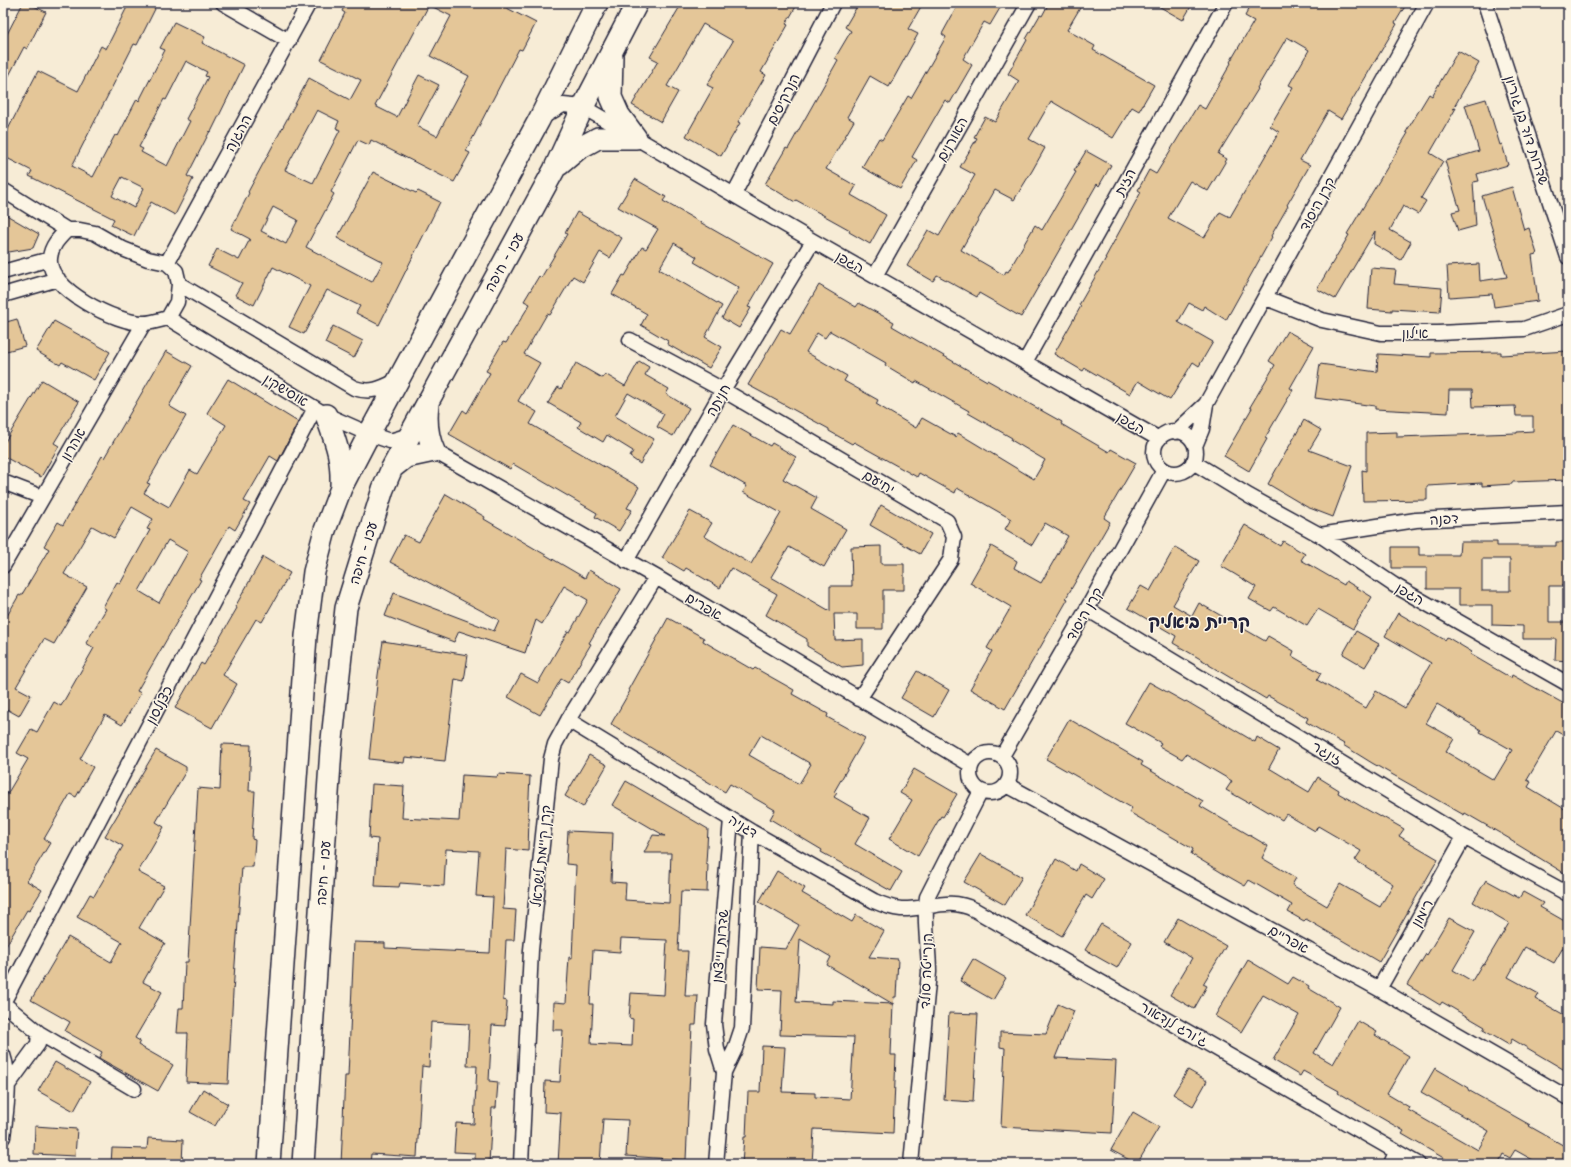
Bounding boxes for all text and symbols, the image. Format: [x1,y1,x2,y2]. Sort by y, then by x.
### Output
street label: הנרקיסים [761,69,804,128]
street label: שדרות דוד בן גוריון [1500,72,1555,188]
street label: ההגנה [219,110,256,155]
street label: האורנים [931,112,972,165]
street label: הזית [1108,164,1141,200]
street label: קרן היסוד [1293,173,1340,235]
street label: עכו - חיפה [479,228,529,295]
street label: הגפן [832,245,868,278]
street label: אילון [1401,322,1429,343]
street label: אוסישקין [260,368,313,411]
street label: חניתה [700,380,735,420]
street label: הגפן [1113,406,1149,439]
street label: אהרון [55,423,90,464]
street label: יחיעם [859,464,899,499]
street label: דפנה [1429,507,1459,530]
street label: עכו - חיפה [343,519,382,587]
street label: הגפן [1392,577,1428,610]
street label: קרן היסוד [1060,583,1107,645]
street label: אפרים [682,586,727,625]
district label: קריית ביאליק [1148,607,1250,634]
street label: כצנלסון [140,681,178,728]
street label: זינגר [1308,735,1346,770]
street label: קרן קיימת לישראל [525,804,556,908]
street label: דגניה [725,809,762,843]
street label: עכו - חיפה [310,840,335,906]
street label: רימון [1405,895,1438,931]
street label: שדרות וייצמן [706,908,733,984]
street label: אפריים [1265,919,1313,958]
street label: הנרייטה סולד [914,933,937,1009]
street label: ג'ורג לנדאור [1136,996,1212,1052]

